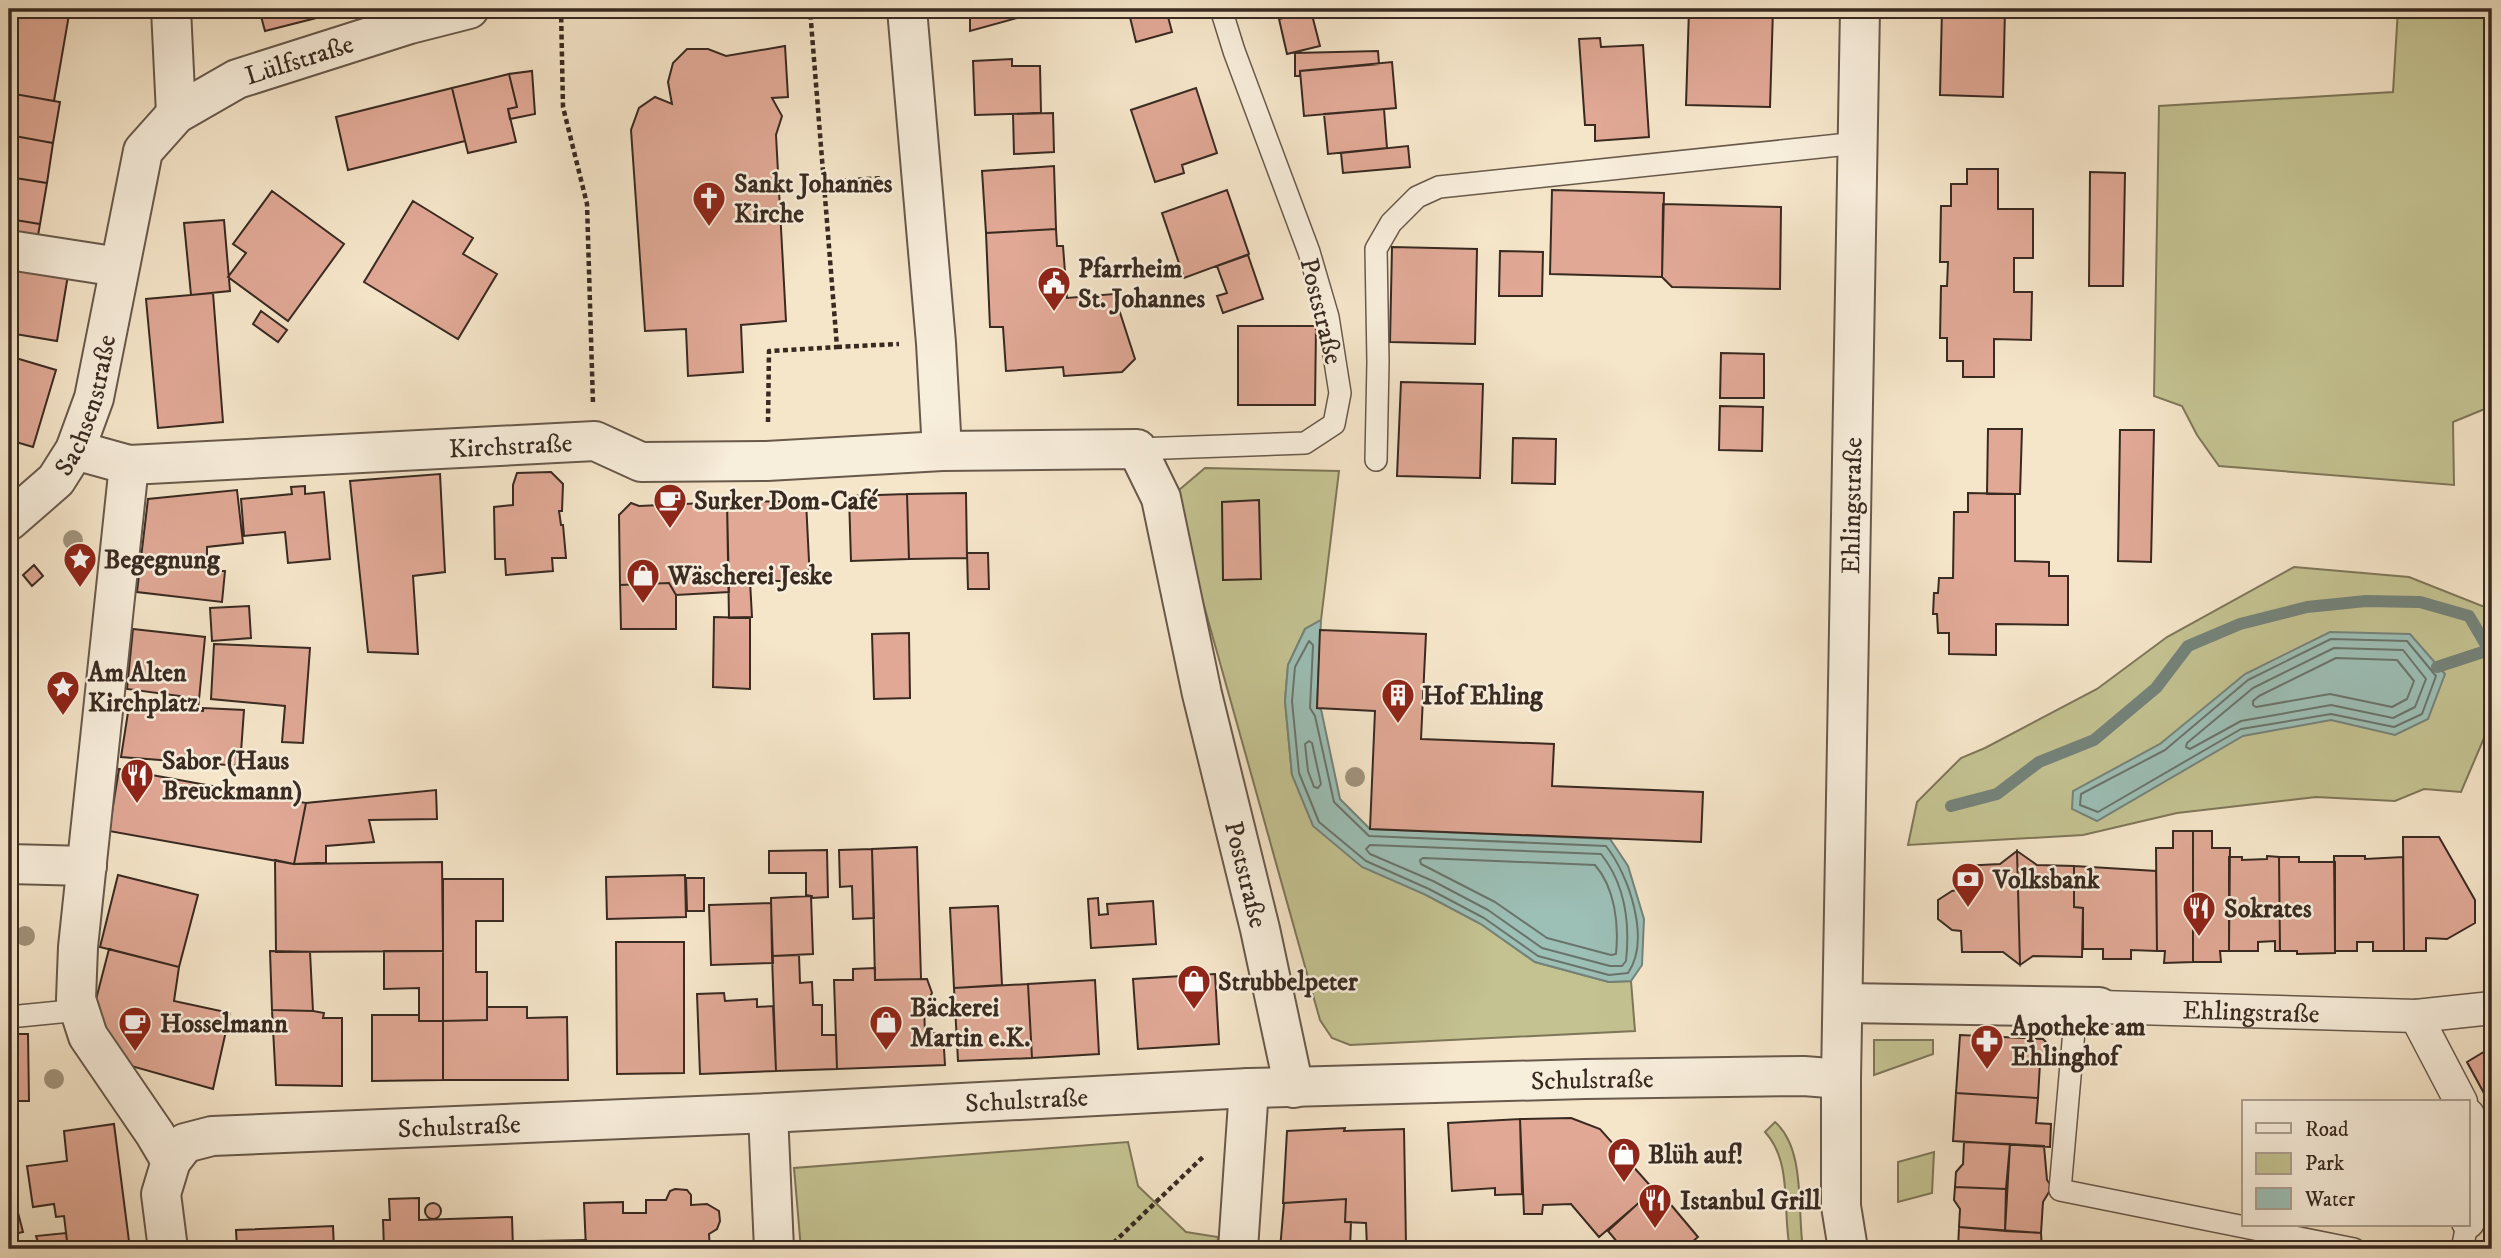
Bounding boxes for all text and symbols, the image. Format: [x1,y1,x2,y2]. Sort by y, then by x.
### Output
street label: Lülfstraße [241,28,358,93]
place label: Sankt Johannes Kirche [734,168,893,231]
church icon: Sankt Johannes Kirche [690,179,728,228]
place label: Pfarrheim St. Johannes [1078,253,1206,316]
street label: Poststraße [1291,255,1350,368]
public building icon: Pfarrheim St. Johannes [1035,264,1073,313]
street label: Sachsenstraße [48,332,124,483]
street label: Kirchstraße [448,427,573,467]
street label: Ehlingstraße [1835,437,1870,575]
cafe icon: Surker Dom-Café [651,481,689,530]
place label: Surker Dom-Café [694,485,879,518]
place icon: Begegnung [61,540,99,589]
place label: Begegnung [104,544,221,577]
shop icon: Wäscherei Jeske [624,556,662,605]
place label: Wäscherei Jeske [667,560,833,593]
place label: Am Alten Kirchplatz [87,657,199,720]
place icon: Am Alten Kirchplatz [44,668,82,717]
building icon: Hof Ehling [1379,676,1417,725]
place label: Hof Ehling [1422,680,1544,713]
place label: Sabor (Haus Breuckmann) [162,745,302,808]
restaurant icon: Sabor (Haus Breuckmann) [118,756,156,805]
street label: Poststraße [1216,818,1274,931]
bank icon: Volksbank [1949,860,1987,909]
place label: Volksbank [1992,864,2101,897]
restaurant icon: Sokrates [2180,889,2218,938]
place label: Sokrates [2224,893,2312,926]
shop icon: Strubbelpeter [1175,962,1213,1011]
place label: Strubbelpeter [1218,966,1358,999]
place label: Bäckerei Martin e.K. [910,992,1030,1055]
street label: Ehlingstraße [2182,994,2320,1031]
shop icon: Bäckerei Martin e.K. [867,1003,905,1052]
cafe icon: Hosselmann [116,1004,154,1053]
place label: Hosselmann [160,1008,288,1041]
place label: Apotheke am Ehlinghof [2010,1011,2146,1074]
pharmacy icon: Apotheke am Ehlinghof [1968,1022,2006,1071]
street label: Schulstraße [1530,1063,1654,1098]
street label: Schulstraße [964,1081,1089,1121]
legend [2242,1100,2470,1226]
street label: Schulstraße [397,1108,521,1146]
text: Road [2305,1117,2349,1143]
shop icon: Blüh auf! [1605,1135,1643,1184]
place label: Blüh auf! [1648,1139,1743,1172]
text: Park [2305,1151,2345,1177]
restaurant icon: Istanbul Grill [1636,1181,1674,1230]
place label: Istanbul Grill [1680,1185,1822,1218]
text: Water [2304,1187,2355,1213]

